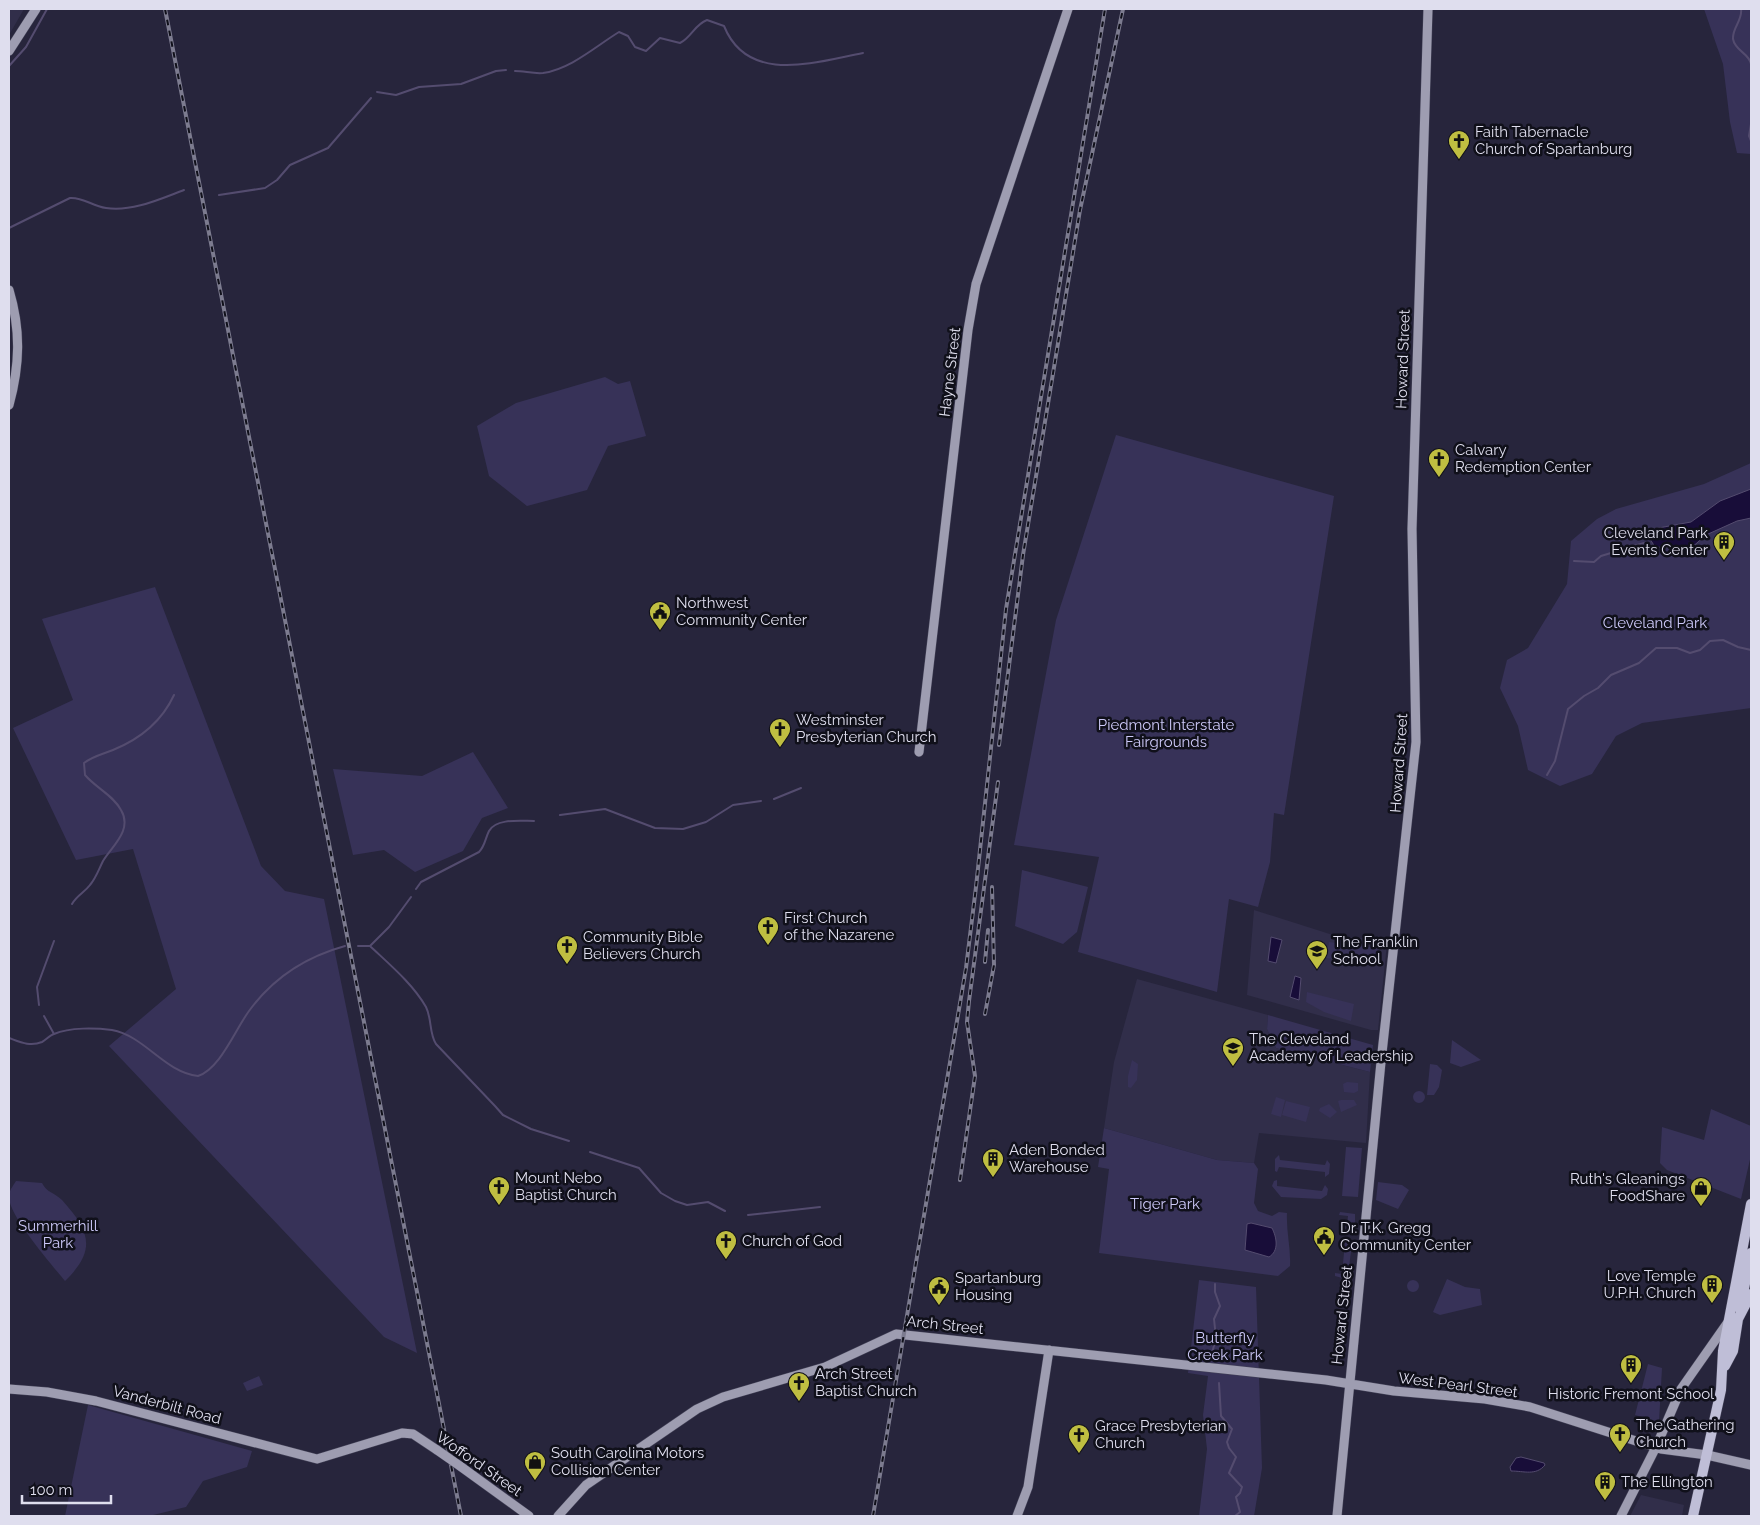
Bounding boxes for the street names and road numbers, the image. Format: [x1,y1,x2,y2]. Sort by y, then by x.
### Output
street label: Howard Street [1392,309,1414,409]
street label: Hayne Street [936,326,964,418]
street label: Howard Street [1387,713,1411,813]
street label: Howard Street [1328,1265,1356,1365]
street label: Arch Street [905,1312,985,1338]
street label: West Pearl Street [1397,1369,1519,1401]
street label: Vanderbilt Road [111,1382,223,1428]
street label: Wofford Street [433,1428,525,1500]

